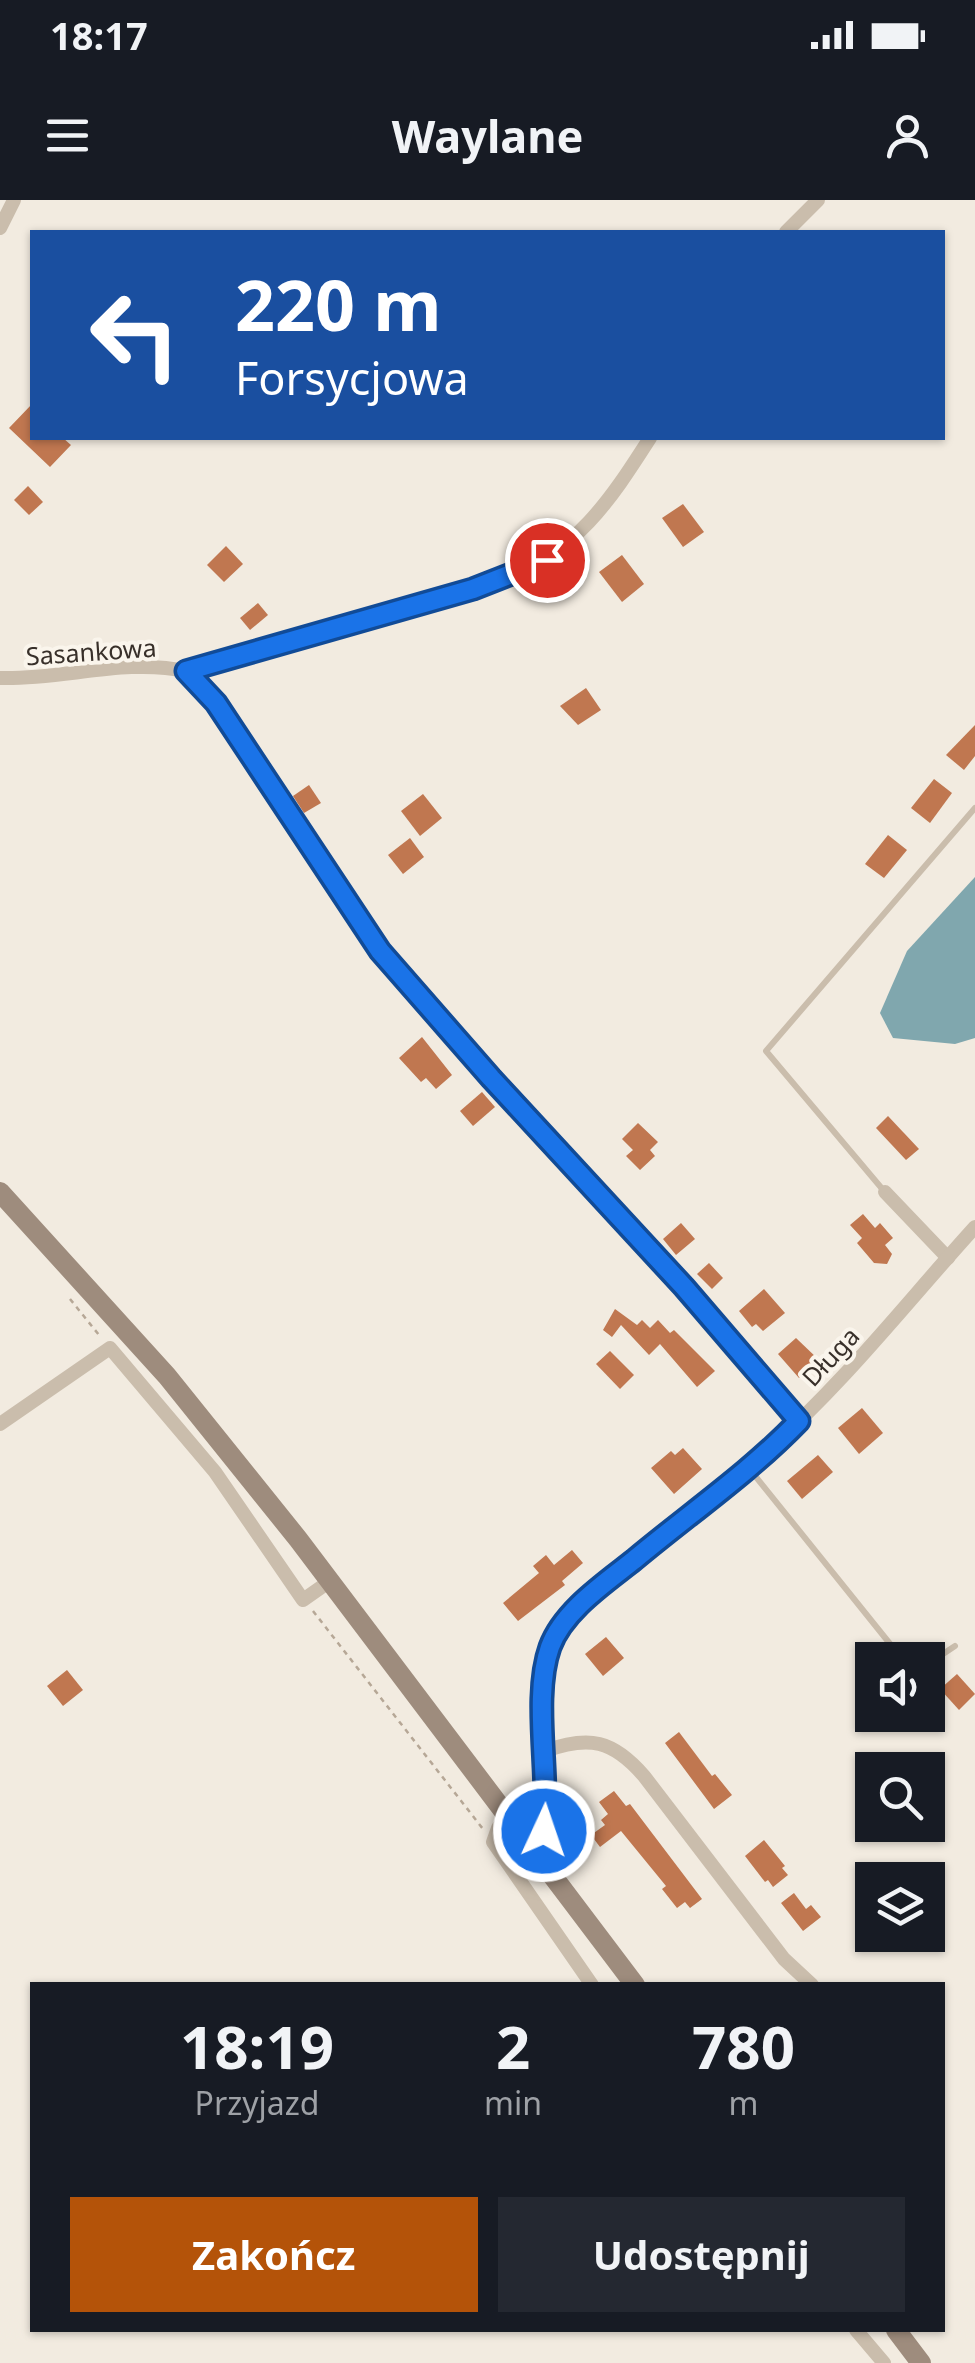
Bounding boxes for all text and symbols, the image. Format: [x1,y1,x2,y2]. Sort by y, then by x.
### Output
text: 18:17 [50,9,148,61]
text: Waylane [392,105,583,166]
icon: menu [40,108,95,163]
icon: person [880,108,935,163]
text: 220 m [235,256,442,352]
icon: left [70,270,200,400]
text: Forsycjowa [235,347,469,408]
pin [505,518,590,603]
icon: arrive [520,533,575,588]
street label: Sasankowa [25,629,157,673]
street label: Długa [794,1319,866,1393]
map controls [855,1642,945,1952]
button: sound [855,1642,945,1732]
button: search [855,1752,945,1842]
position arrow [492,1779,596,1883]
button: layers [855,1862,945,1952]
text: 18:19 [180,2005,334,2087]
text: 2 [496,2005,530,2087]
text: 780 [692,2005,795,2087]
text: Przyjazd [195,2081,319,2124]
text: min [484,2081,542,2124]
text: m [729,2081,758,2124]
button: Zakończ [70,2197,478,2312]
button: Udostępnij [498,2197,905,2312]

